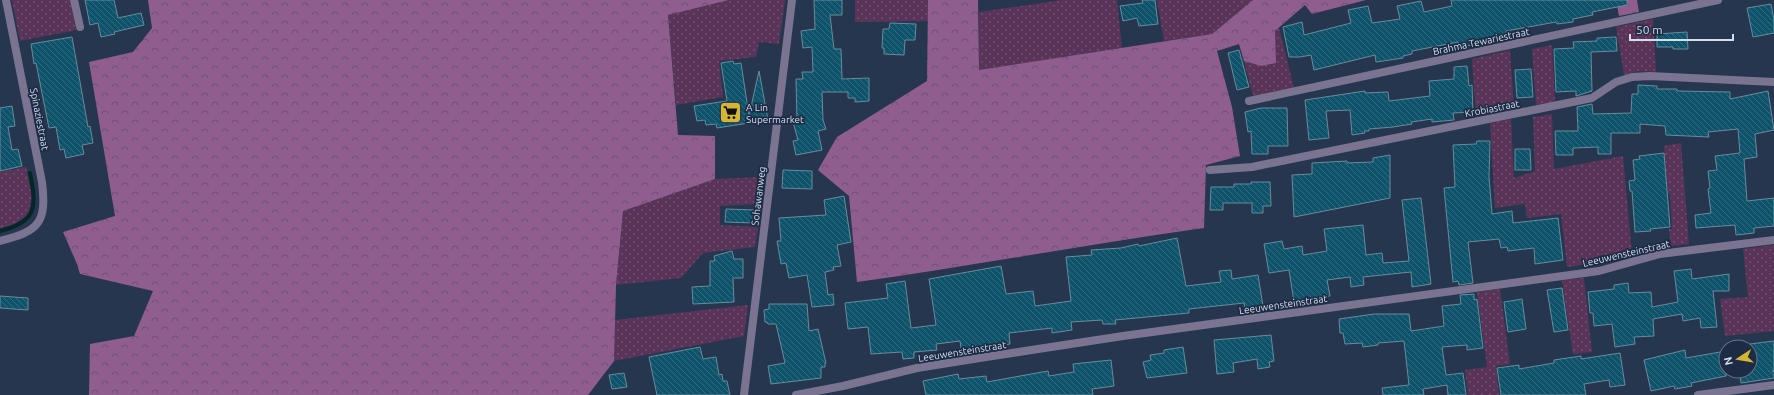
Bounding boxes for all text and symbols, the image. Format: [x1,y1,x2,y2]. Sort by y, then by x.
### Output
scale bar [1630,16,1733,42]
text: 50 m [1636,23,1663,36]
street label: Brahma Tewariestraat [1432,26,1531,57]
street label: Spinaziestraat [28,87,51,151]
street label: Krobiastraat [1464,98,1520,119]
supermarket icon: A Lin Supermarket [718,100,744,126]
place label: A Lin Supermarket [746,102,804,125]
street label: Sohawanweg [749,166,768,226]
street label: Leeuwensteinstraat [1582,238,1671,269]
street label: Leeuwensteinstraat [1238,293,1328,316]
street label: Leeuwensteinstraat [917,339,1007,364]
north arrow [1718,339,1758,379]
text: N [1721,356,1735,366]

